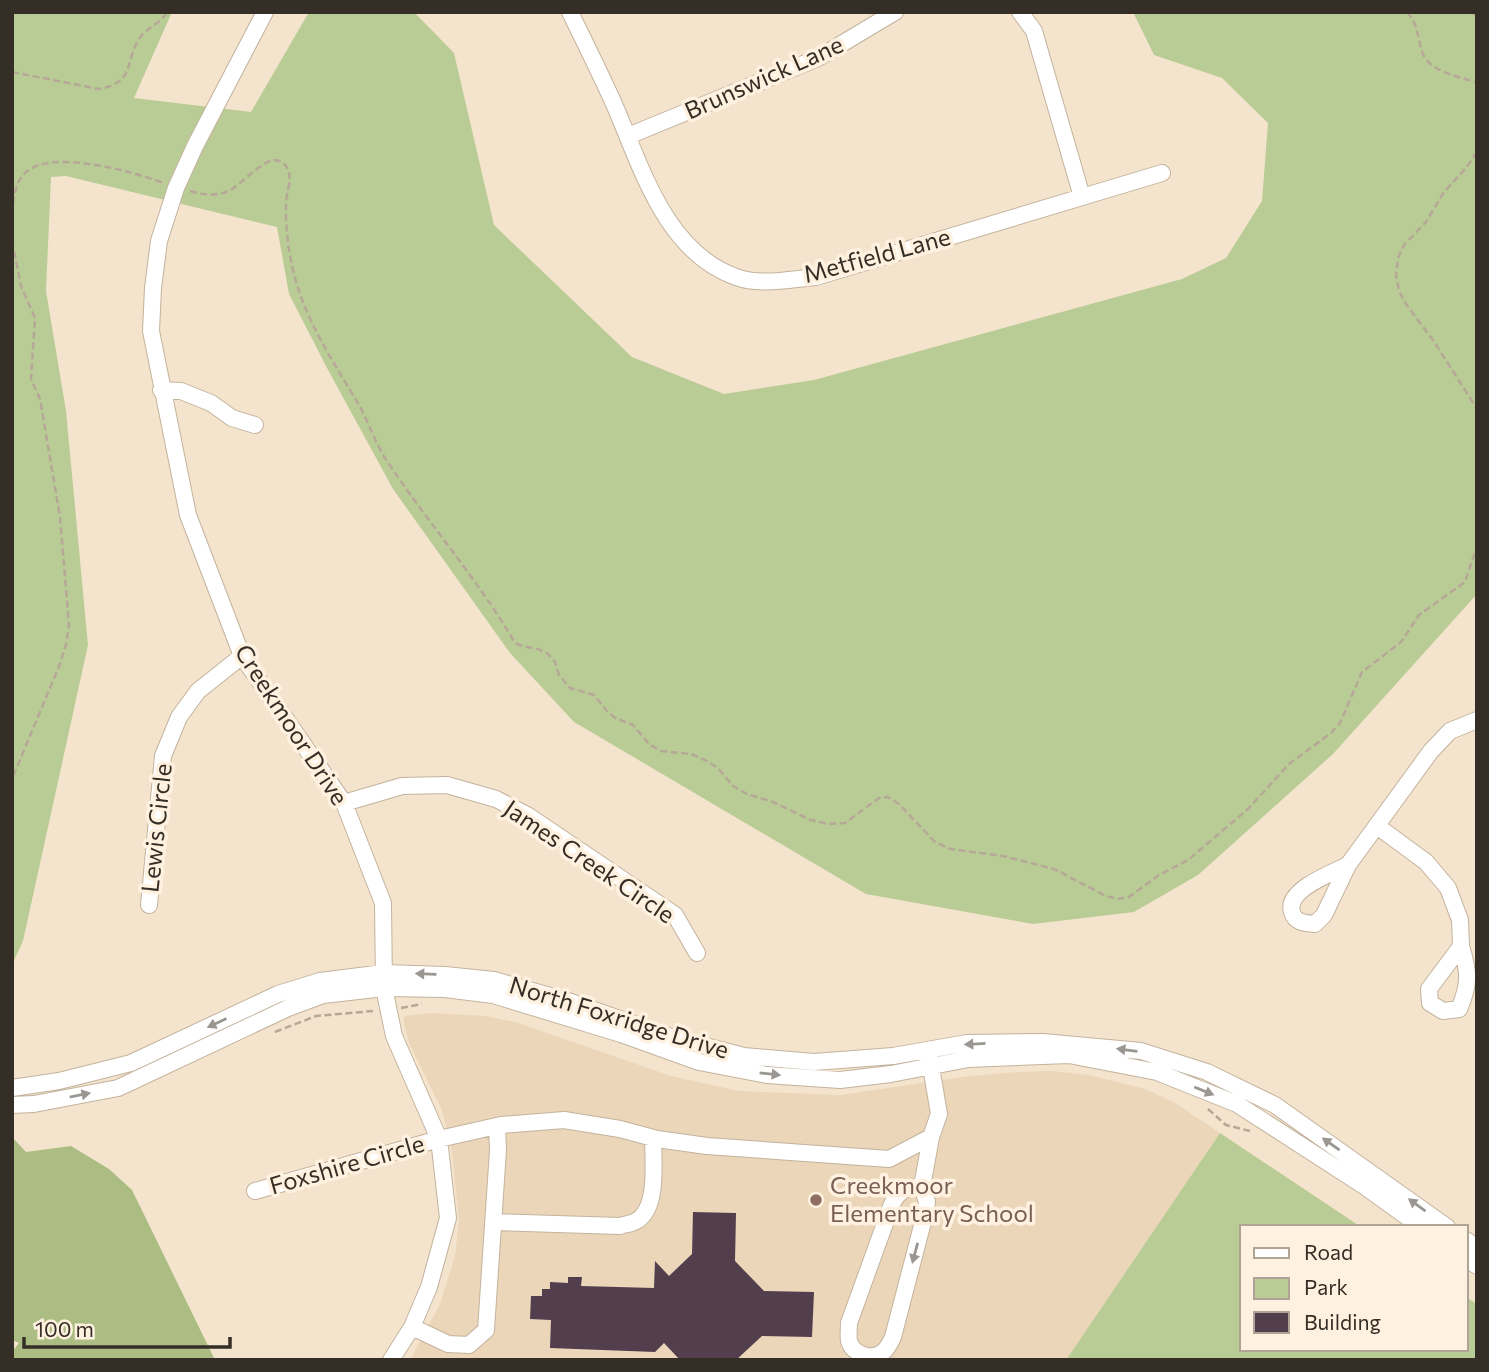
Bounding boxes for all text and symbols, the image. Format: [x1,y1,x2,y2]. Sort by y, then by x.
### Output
street label: Brunswick Lane [680,29,847,125]
street label: Metfield Lane [800,221,953,288]
street label: Creekmoor Drive [230,638,355,810]
street label: Lewis Circle [134,762,177,894]
street label: James Creek Circle [499,793,681,929]
one-way arrow [415,969,437,980]
street label: North Foxridge Drive [506,969,733,1064]
one-way arrow [207,1017,227,1029]
one-way arrow [963,1038,985,1049]
one-way arrow [1116,1044,1138,1055]
one-way arrow [759,1069,781,1080]
one-way arrow [1194,1085,1214,1097]
one-way arrow [69,1089,91,1100]
street label: Foxshire Circle [266,1128,427,1199]
one-way arrow [1322,1137,1340,1151]
place label: Creekmoor Elementary School [830,1170,1034,1227]
marker: Creekmoor Elementary School [808,1192,824,1208]
one-way arrow [1408,1198,1426,1212]
legend [1240,1225,1468,1351]
text: Road [1304,1239,1353,1264]
one-way arrow [909,1242,919,1263]
text: Park [1304,1274,1348,1299]
scale bar [24,1306,231,1350]
text: Building [1304,1309,1381,1334]
text: 100 m [35,1316,94,1341]

